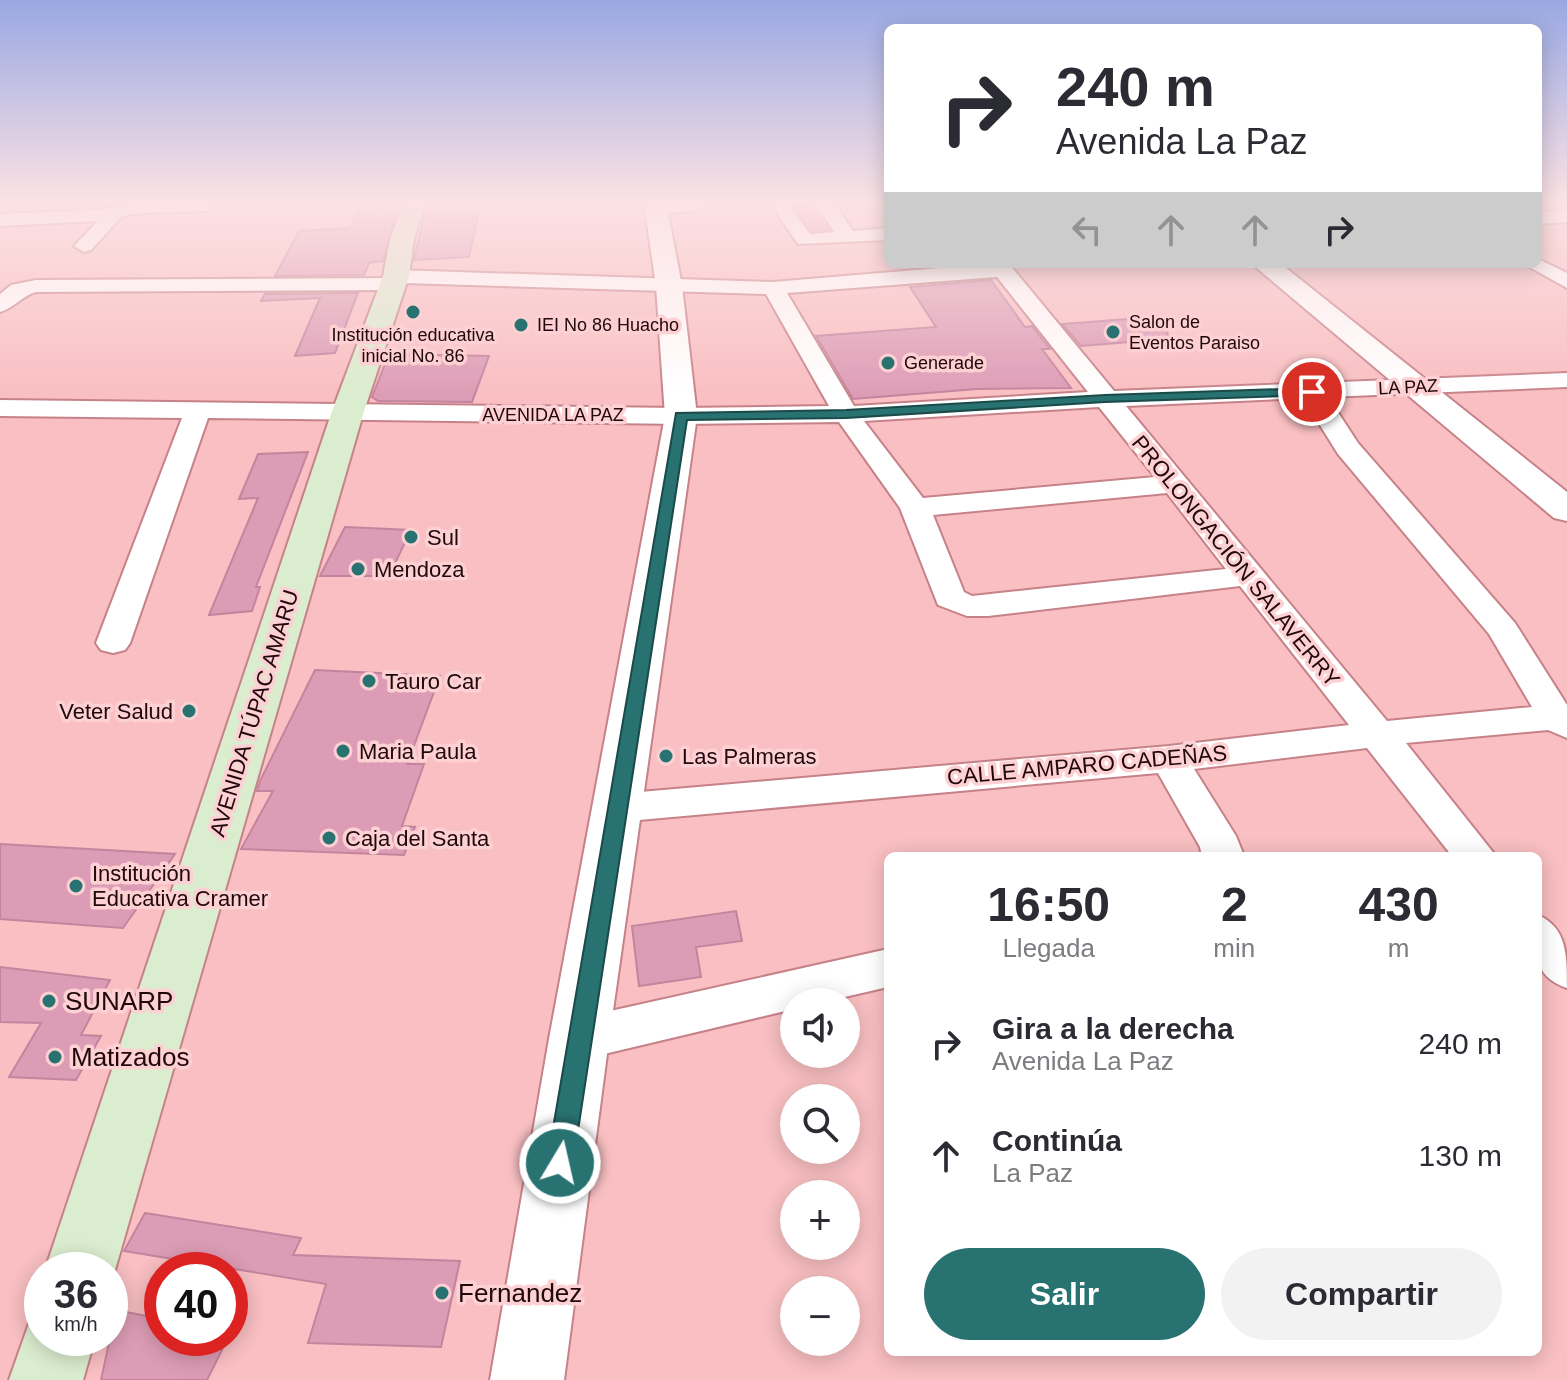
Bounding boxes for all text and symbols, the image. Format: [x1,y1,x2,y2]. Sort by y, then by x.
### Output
text: 240 m [1056,55,1215,118]
icon: right [924,56,1028,160]
text: Avenida La Paz [1056,121,1308,162]
icon: left [1065,208,1109,252]
icon: ahead [1149,208,1193,252]
icon: ahead [1233,208,1277,252]
icon: right [1317,208,1361,252]
marker: Institución educativa inicial No. 86 [404,303,422,321]
place label: Salon de Eventos Paraiso [1129,312,1260,353]
place label: IEI No 86 Huacho [537,315,679,335]
marker: IEI No 86 Huacho [512,316,530,334]
marker: Salon de Eventos Paraiso [1104,323,1122,341]
place label: Institución educativa inicial No. 86 [331,325,496,366]
place label: Generade [904,353,984,373]
marker: Generade [879,354,897,372]
pin [1278,358,1346,426]
icon: arrive [1290,370,1334,414]
street label: LA PAZ [1378,375,1438,399]
street label: AVENIDA LA PAZ [482,405,624,425]
street label: PROLONGACIÓN SALAVERRY [1127,430,1345,692]
place label: Sul [427,525,459,550]
marker: Sul [402,528,420,546]
place label: Mendoza [374,557,465,582]
marker: Mendoza [349,560,367,578]
street label: AVENIDA TÚPAC AMARU [205,587,303,839]
place label: Tauro Car [385,669,482,694]
marker: Tauro Car [360,672,378,690]
place label: Veter Salud [59,699,173,724]
marker: Veter Salud [180,702,198,720]
place label: Maria Paula [359,739,477,764]
street label: CALLE AMPARO CADEÑAS [946,740,1228,790]
marker: Maria Paula [334,742,352,760]
place label: Las Palmeras [682,744,817,769]
marker: Las Palmeras [657,747,675,765]
place label: Caja del Santa [345,826,490,851]
marker: Caja del Santa [320,829,338,847]
place label: Institución Educativa Cramer [92,861,268,911]
marker: Institución Educativa Cramer [67,877,85,895]
text: 16:50 [987,878,1110,931]
text: 2 [1221,878,1248,931]
text: 430 [1359,878,1439,931]
text: Llegada [1002,933,1095,963]
text: min [1213,933,1255,963]
text: m [1388,933,1409,963]
place label: SUNARP [65,986,173,1016]
map controls [780,988,860,1356]
button: sound [780,988,860,1068]
marker: SUNARP [40,992,58,1010]
text: Gira a la derecha [992,1012,1234,1045]
icon: right [924,1022,968,1066]
text: 240 m [1419,1027,1502,1060]
place label: Matizados [71,1042,190,1072]
text: Avenida La Paz [992,1046,1174,1076]
marker: Matizados [46,1048,64,1066]
button: search [780,1084,860,1164]
position arrow [518,1121,602,1205]
text: Continúa [992,1124,1122,1157]
icon: ahead [924,1134,968,1178]
text: 130 m [1419,1139,1502,1172]
text: La Paz [992,1158,1073,1188]
button: + [780,1180,860,1260]
button: Salir [924,1248,1205,1340]
button: Compartir [1221,1248,1502,1340]
speed limit sign: 40 [144,1252,248,1356]
text: 36 [54,1272,98,1316]
button: − [780,1276,860,1356]
place label: Fernandez [458,1278,582,1308]
marker: Fernandez [433,1284,451,1302]
text: km/h [54,1313,98,1335]

